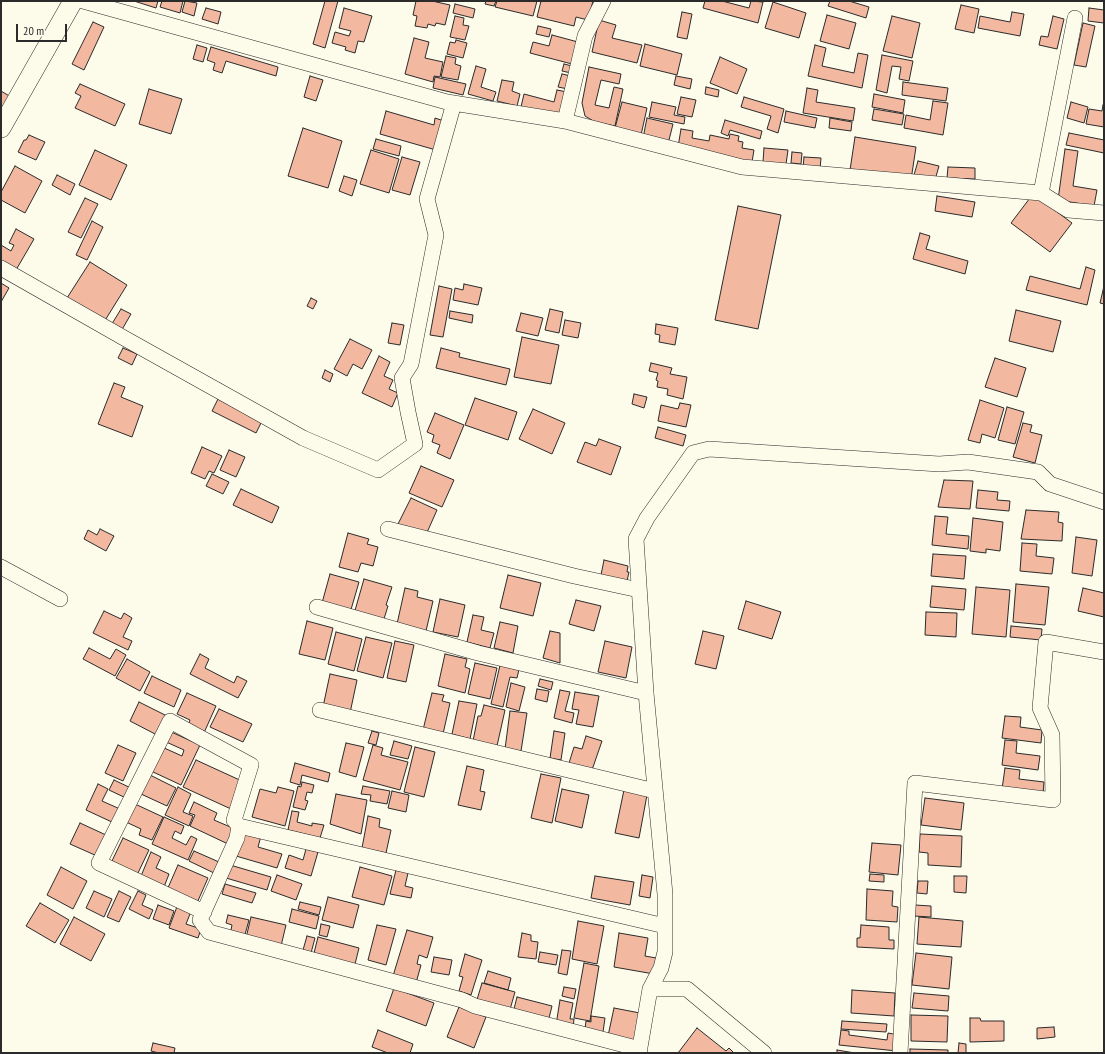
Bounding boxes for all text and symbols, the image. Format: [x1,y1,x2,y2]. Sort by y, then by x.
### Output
scale bar [18,16,69,42]
text: 20 m [23,23,44,38]

